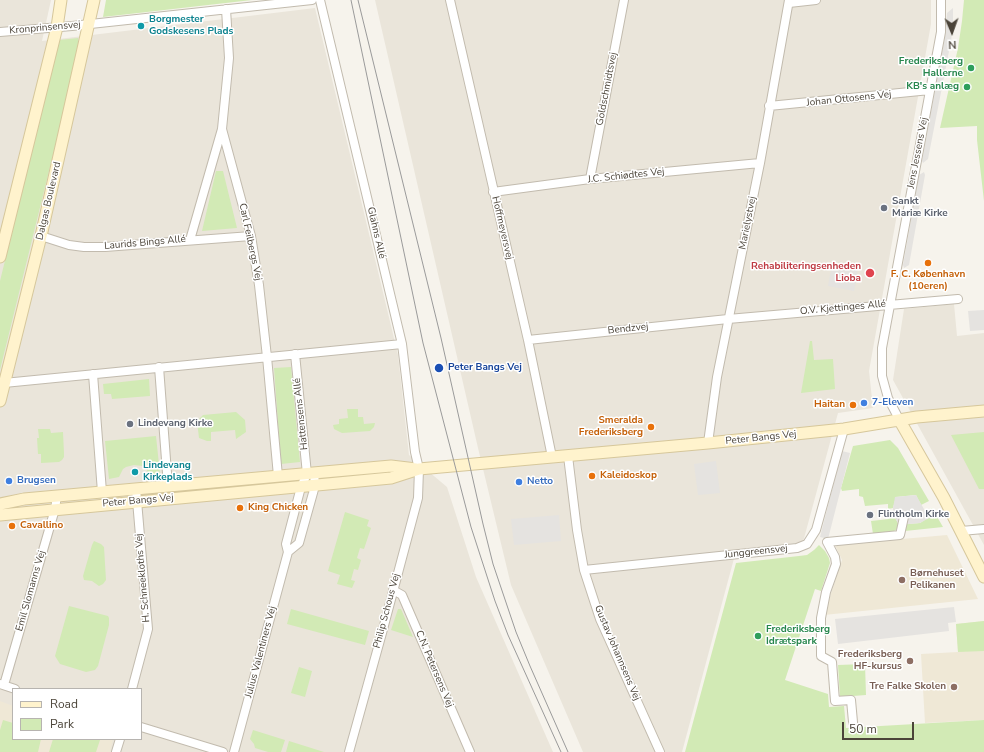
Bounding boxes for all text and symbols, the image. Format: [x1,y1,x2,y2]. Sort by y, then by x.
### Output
north arrow [932,12,972,52]
place label: Borgmester Godskesens Plads [149,14,233,38]
street label: Kronprinsensvej [9,19,81,37]
marker: Borgmester Godskesens Plads [136,21,146,31]
text: N [948,37,957,52]
street label: Goldschmidtsvej [594,51,620,127]
place label: Frederiksberg Hallerne [899,56,963,80]
marker: Frederiksberg Hallerne [966,63,976,73]
place label: KB's anlæg [906,81,959,93]
marker: KB's anlæg [962,82,972,92]
street label: Johan Ottosens Vej [806,89,892,109]
street label: Jens Jessens Vej [905,116,931,190]
street label: Dalgas Boulevard [34,161,64,241]
street label: J.C. Schiødtes Vej [587,166,665,186]
street label: Hoffmeyersvej [489,195,515,261]
street label: Marielystvej [737,195,759,251]
place label: Sankt Mariæ Kirke [892,196,948,220]
street label: Carl Feilbergs Vej [236,202,264,282]
marker: Sankt Mariæ Kirke [879,203,889,213]
street label: Glahns Allé [364,206,388,260]
street label: Laurids Bings Allé [104,233,186,253]
marker: F. C. København (10eren) [923,258,933,268]
place label: Rehabiliteringsenheden Lioba [751,261,861,284]
marker: Rehabiliteringsenheden Lioba [864,267,876,279]
place label: F. C. København (10eren) [891,269,965,292]
street label: O.V. Kjettinges Allé [800,298,886,318]
street label: Bendzvej [607,321,649,337]
marker: Peter Bangs Vej [433,362,445,374]
place label: Peter Bangs Vej [448,362,522,374]
street label: Hattensens Allé [291,377,311,451]
place label: 7-Eleven [872,397,913,409]
marker: 7-Eleven [859,398,869,408]
place label: Haitan [814,399,845,411]
marker: Haitan [848,400,858,410]
place label: Smeralda Frederiksberg [579,415,643,438]
place label: Lindevang Kirke [138,418,212,430]
marker: Lindevang Kirke [125,419,135,429]
marker: Smeralda Frederiksberg [646,422,656,432]
street label: Peter Bangs Vej [725,428,797,448]
place label: Lindevang Kirkeplads [143,460,192,484]
marker: Lindevang Kirkeplads [130,467,140,477]
place label: Kaleidoskop [600,470,657,482]
marker: Kaleidoskop [587,471,597,481]
place label: Brugsen [17,475,56,487]
marker: Brugsen [4,476,14,486]
place label: Netto [527,476,553,488]
marker: Netto [514,477,524,487]
street label: Peter Bangs Vej [102,492,174,510]
place label: King Chicken [248,502,308,514]
marker: King Chicken [235,503,245,513]
place label: Flintholm Kirke [878,509,949,521]
marker: Flintholm Kirke [865,510,875,520]
place label: Cavallino [20,520,63,532]
marker: Cavallino [7,521,17,531]
street label: H. Schneekloths Vej [133,533,153,623]
street label: Junggreensvej [724,543,788,561]
street label: Emil Slomanns Vej [14,549,48,633]
place label: Børnehuset Pelikanen [910,568,964,592]
street label: Philip Schous Vej [371,572,403,650]
marker: Børnehuset Pelikanen [897,575,907,585]
street label: Gustav Johannsens Vej [591,604,643,702]
street label: Julius Valentiners Vej [243,605,279,699]
place label: Frederiksberg Idrætspark [766,624,830,648]
street label: C.N. Petersens Vej [412,629,456,709]
marker: Frederiksberg Idrætspark [753,631,763,641]
place label: Frederiksberg HF-kursus [838,649,902,672]
marker: Frederiksberg HF-kursus [905,656,915,666]
place label: Tre Falke Skolen [869,681,946,693]
marker: Tre Falke Skolen [949,682,959,692]
legend [12,688,142,740]
text: Road [50,696,78,712]
scale bar [844,714,916,740]
text: Park [50,716,74,732]
text: 50 m [849,721,877,737]

